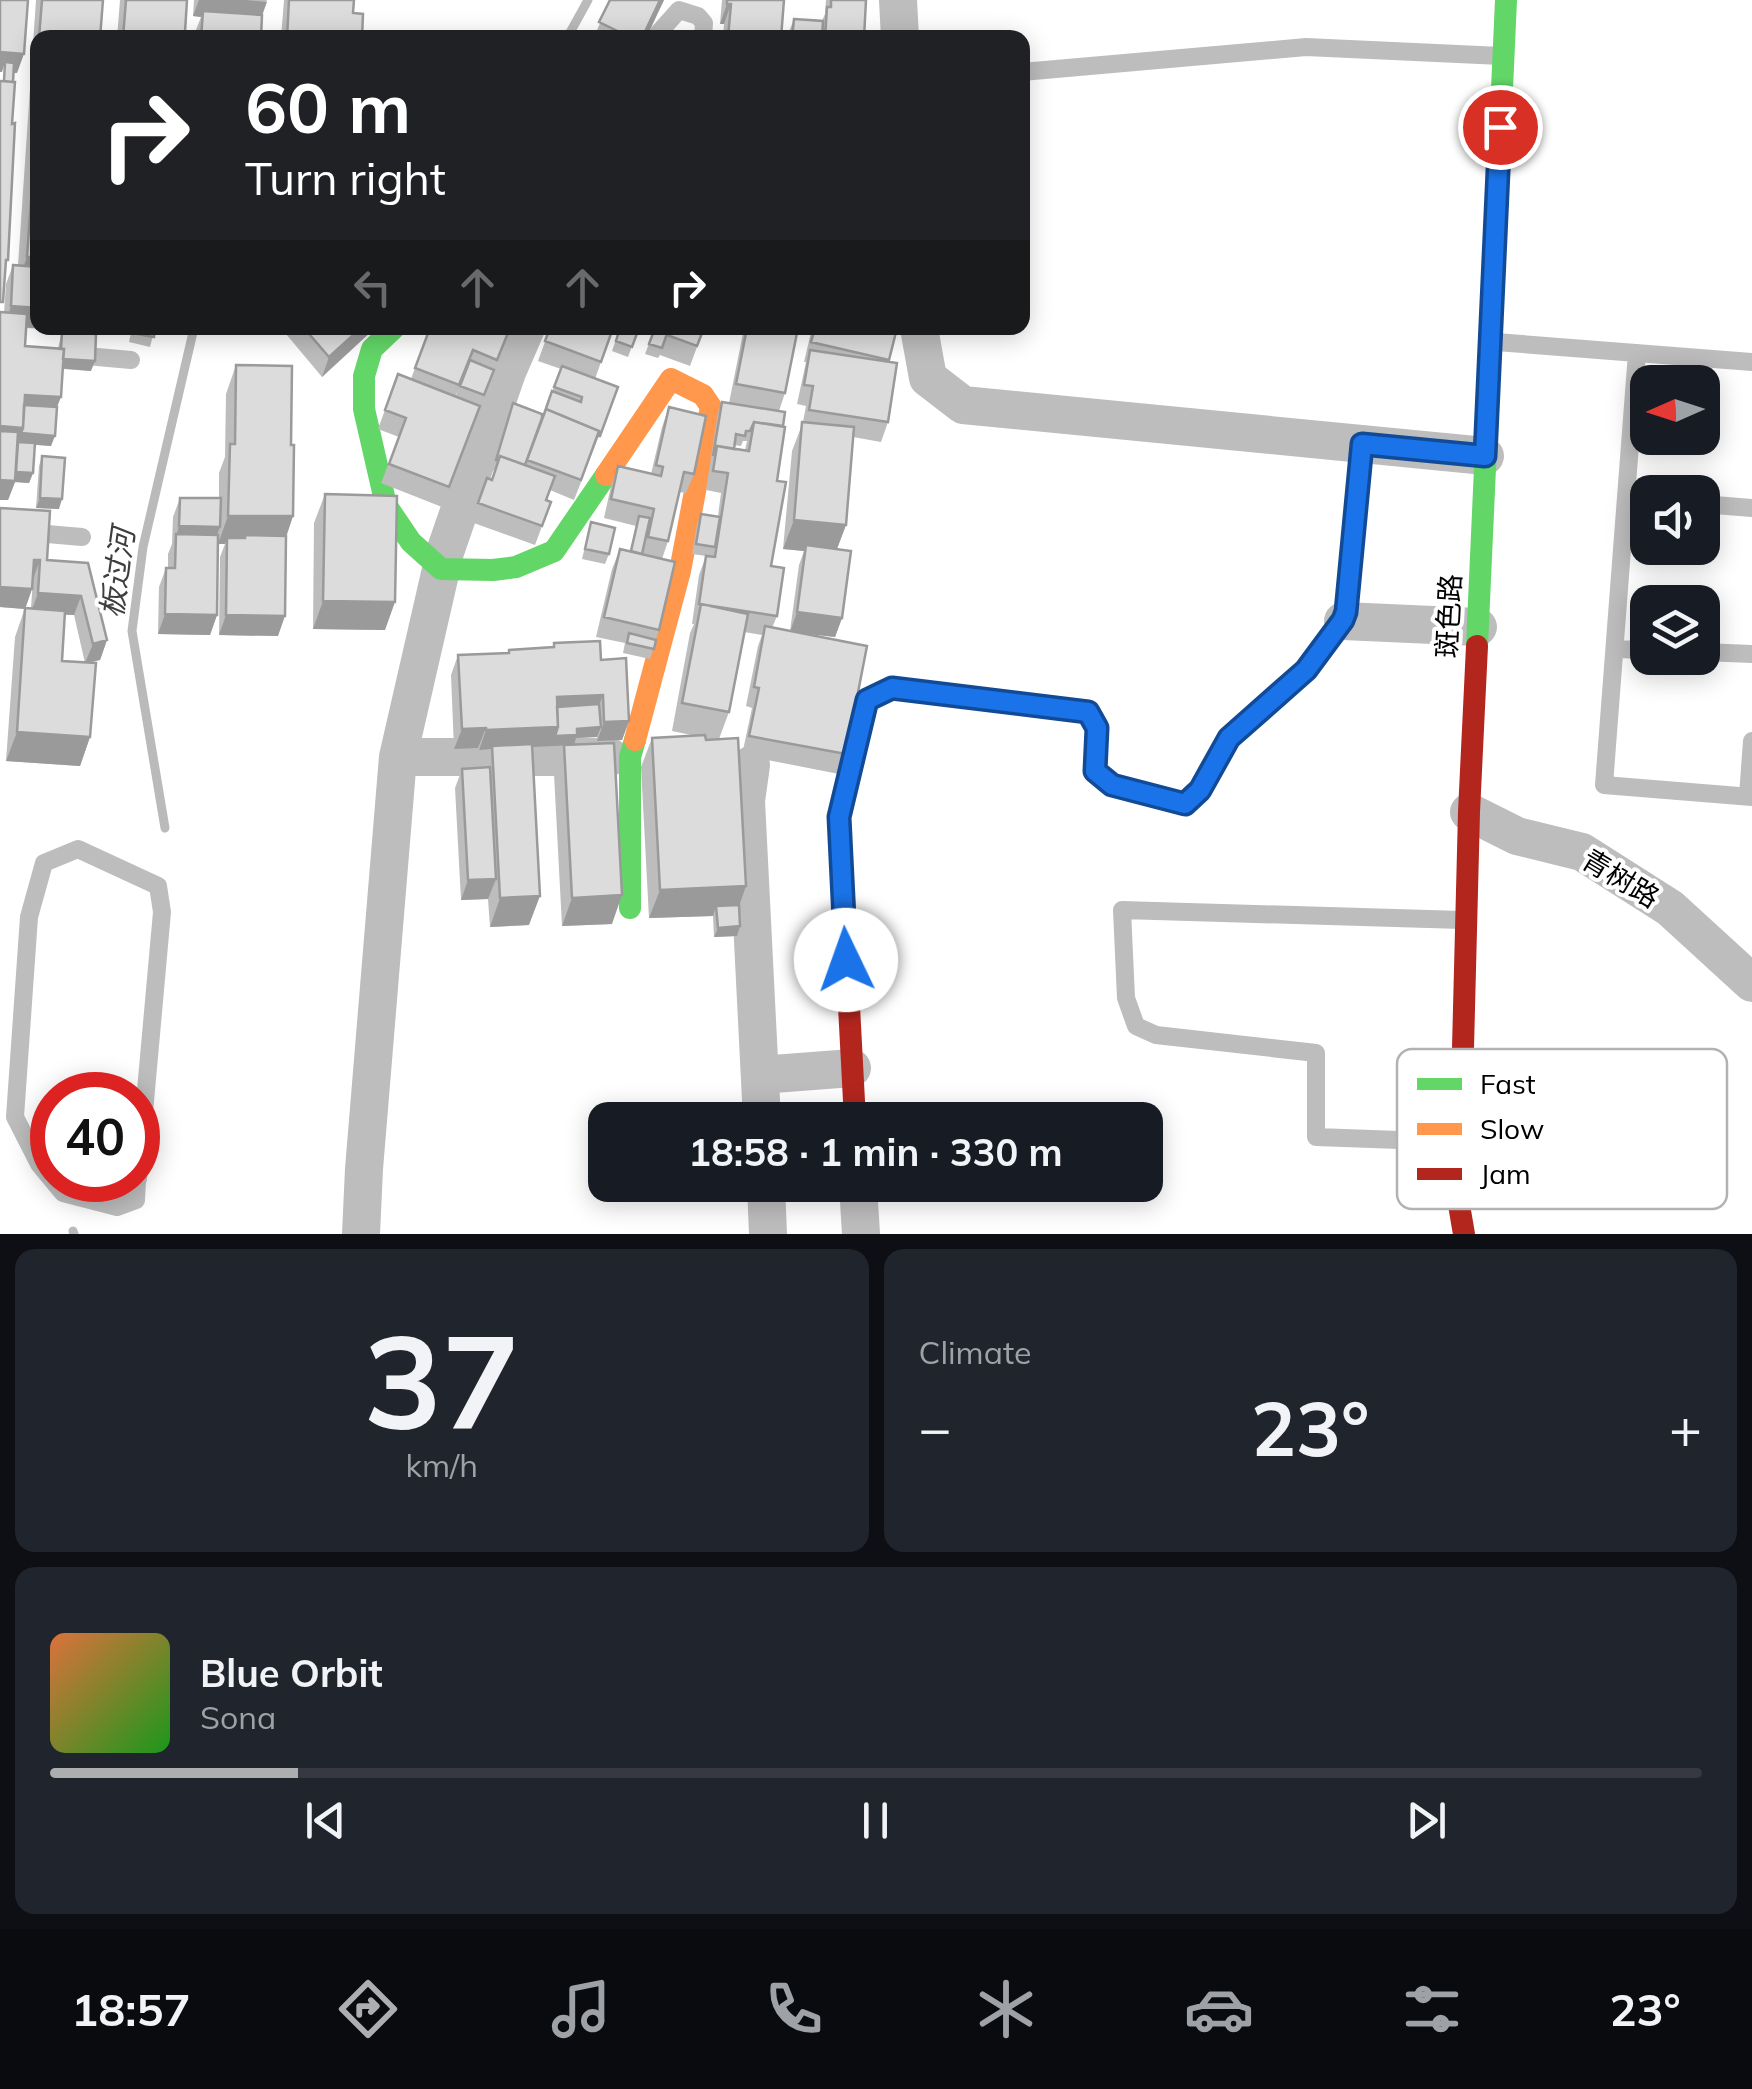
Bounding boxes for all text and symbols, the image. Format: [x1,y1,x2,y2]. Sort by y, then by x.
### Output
text: 60 m [245,63,411,151]
icon: right [80,70,210,200]
pin [1458,85,1543,170]
icon: arrive [1473,100,1528,155]
text: Turn right [245,150,446,206]
icon: left [345,260,400,315]
icon: ahead [450,260,505,315]
icon: ahead [555,260,610,315]
icon: right [660,260,715,315]
north arrow [1630,365,1720,455]
map controls [1630,365,1720,675]
button: sound [1630,475,1720,565]
water label: 板过河 [92,521,143,620]
street label: 斑色路 [1428,573,1468,659]
button: layers [1630,585,1720,675]
street label: 青树路 [1576,841,1666,915]
position arrow [794,908,898,1012]
legend [1397,1049,1727,1209]
text: Fast [1480,1066,1536,1101]
speed limit sign: 40 [30,1072,160,1202]
text: Slow [1480,1111,1544,1146]
text: 18:58 · 1 min · 330 m [688,1128,1063,1176]
text: Jam [1480,1156,1531,1191]
text: 37 [364,1298,520,1462]
text: Climate [919,1332,1031,1372]
text: 23° [1251,1381,1369,1475]
text: − [919,1393,952,1462]
text: + [1669,1393,1702,1462]
text: km/h [406,1445,478,1485]
text: Blue Orbit [200,1649,383,1697]
text: Sona [200,1697,276,1737]
icon: previous [298,1793,353,1848]
icon: pause [848,1793,903,1848]
icon: next [1399,1793,1454,1848]
icon: directions [333,1974,403,2044]
icon: music [546,1974,616,2044]
icon: phone [759,1974,829,2044]
icon: climate [971,1974,1041,2044]
icon: car [1184,1974,1254,2044]
icon: filters [1397,1974,1467,2044]
text: 18:57 [71,1981,191,2037]
text: 23° [1610,1981,1681,2037]

